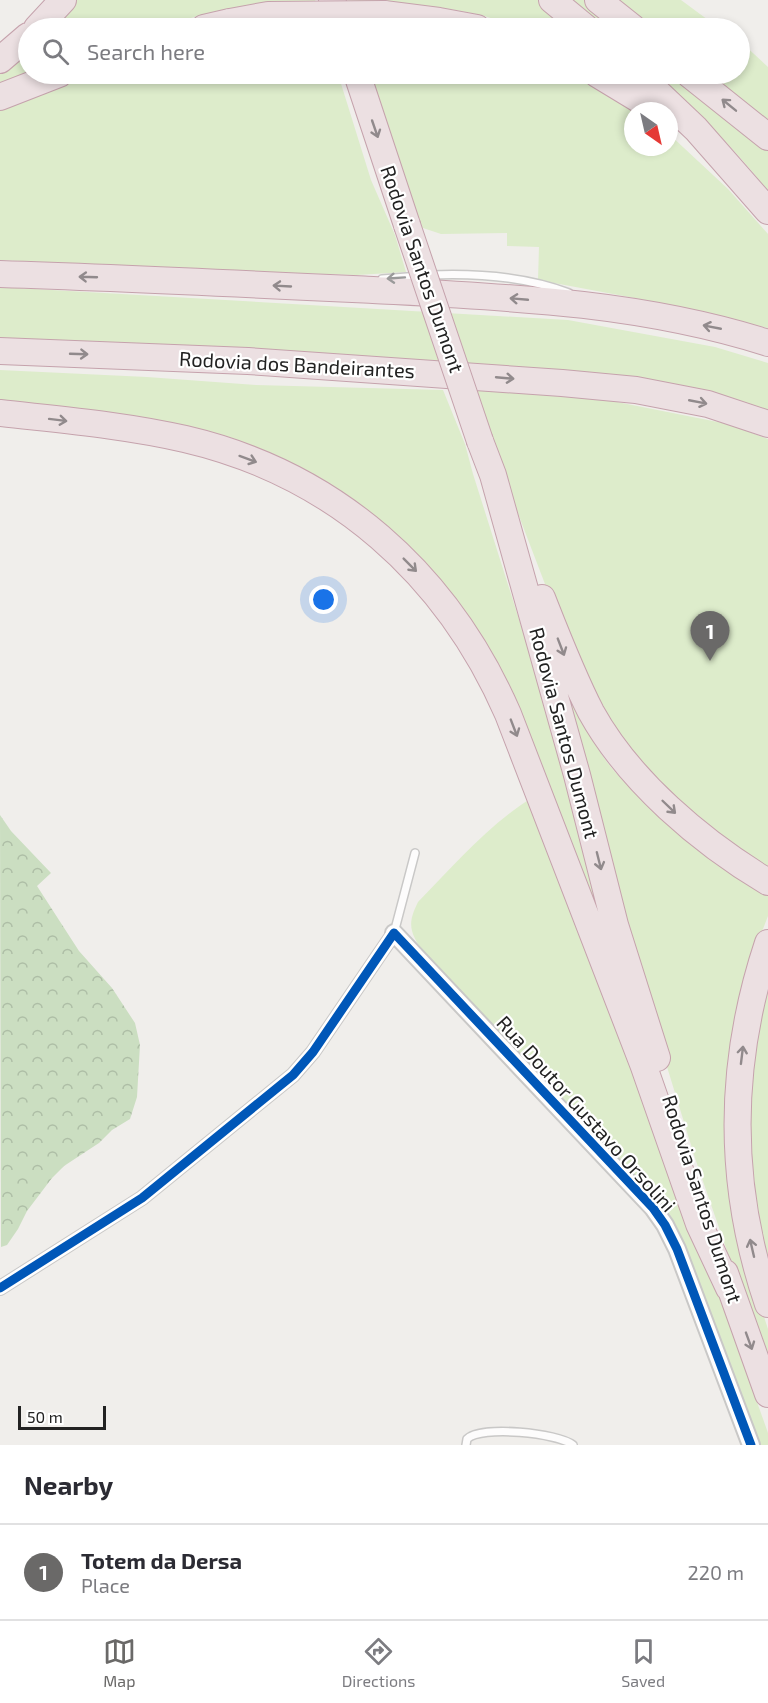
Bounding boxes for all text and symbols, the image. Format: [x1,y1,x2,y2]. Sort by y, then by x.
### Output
search box [18,18,750,84]
icon: search [39,35,72,68]
text: Search here [87,38,205,64]
one-way arrow [721,99,737,112]
north arrow [624,102,678,156]
one-way arrow [370,119,381,138]
street label: Rodovia Santos Dumont [376,162,470,376]
one-way arrow [78,271,98,282]
one-way arrow [386,272,406,283]
one-way arrow [273,280,293,291]
one-way arrow [510,293,530,304]
one-way arrow [702,321,722,332]
street label: Rodovia dos Bandeirantes [179,346,416,382]
one-way arrow [69,348,89,360]
one-way arrow [494,373,514,384]
one-way arrow [688,397,707,408]
one-way arrow [48,414,68,425]
one-way arrow [239,454,257,465]
one-way arrow [403,557,418,572]
your location [309,585,338,614]
pin: 1 [690,612,730,661]
street label: Rodovia Santos Dumont [525,625,605,841]
one-way arrow [556,637,567,655]
one-way arrow [509,718,520,737]
one-way arrow [661,799,676,814]
one-way arrow [593,851,605,870]
street label: Rua Doutor Gustavo Orsolini [492,1010,681,1216]
one-way arrow [737,1045,748,1065]
street label: Rodovia Santos Dumont [658,1092,748,1306]
one-way arrow [745,1239,757,1258]
one-way arrow [744,1331,755,1350]
scale bar [18,1403,106,1430]
text: 50 m [27,1407,63,1426]
text: Nearby [24,1469,113,1500]
text: Totem da Dersa [81,1547,242,1573]
text: 1 [39,1560,48,1584]
text: 220 m [687,1560,744,1584]
text: Place [81,1573,130,1597]
tab: Map [103,1635,136,1690]
tab: Directions [342,1635,415,1690]
tab: Saved [621,1635,665,1690]

